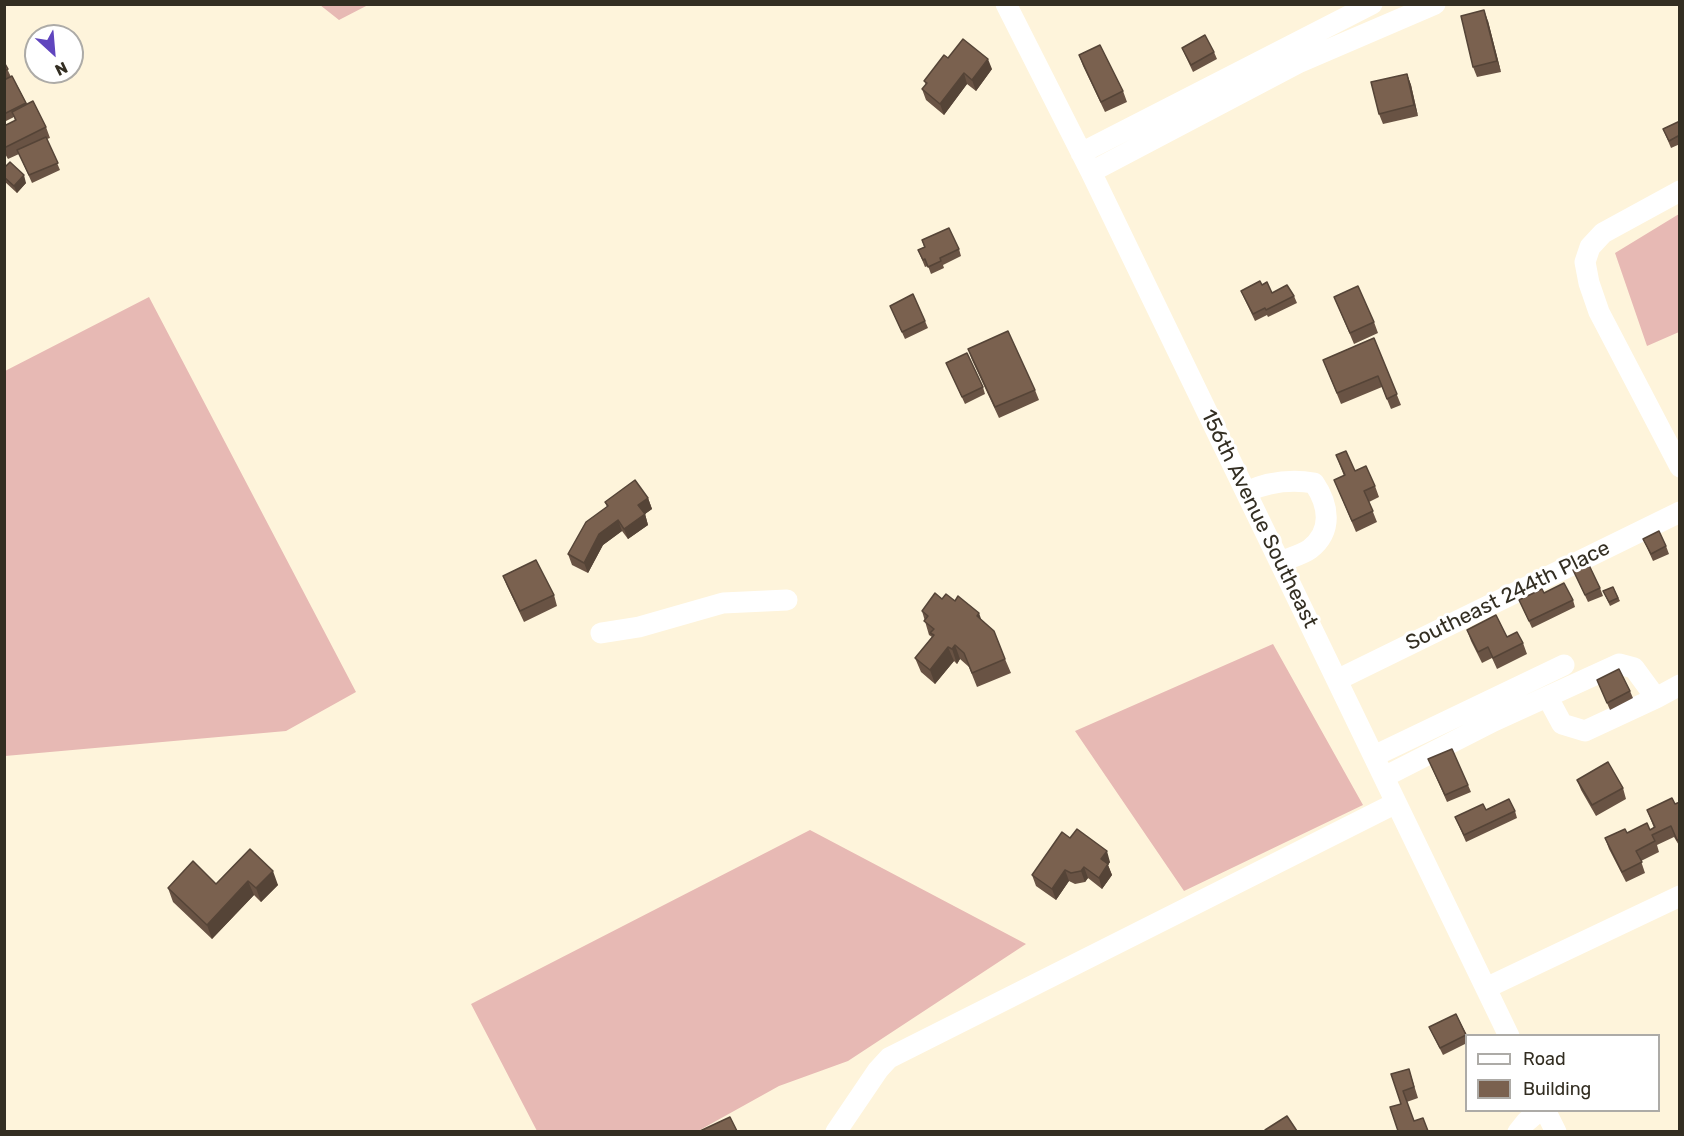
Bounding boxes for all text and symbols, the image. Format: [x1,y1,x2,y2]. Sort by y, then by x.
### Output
north arrow [24,24,84,84]
text: N [52,58,71,80]
street label: 156th Avenue Southeast [1195,406,1323,632]
street label: Southeast 244th Place [1402,536,1614,656]
legend [1465,1034,1660,1112]
text: Road [1523,1048,1566,1070]
text: Building [1523,1078,1591,1100]

